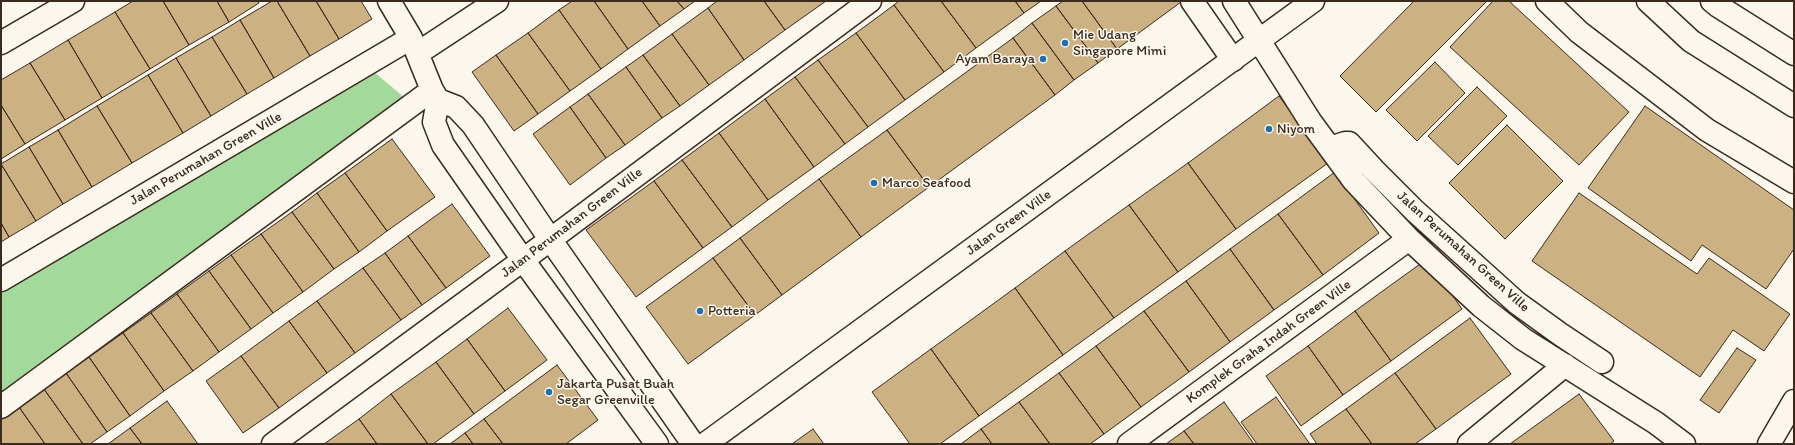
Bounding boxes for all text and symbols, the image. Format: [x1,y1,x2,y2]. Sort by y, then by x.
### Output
place label: Mie Udang Singapore Mimi [1073,27,1166,60]
marker: Mie Udang Singapore Mimi [1060,38,1070,48]
place label: Ayam Baraya [955,51,1035,67]
marker: Ayam Baraya [1038,54,1048,64]
street label: Jalan Perumahan Green Ville [127,109,285,209]
place label: Niyom [1277,121,1315,137]
marker: Niyom [1264,124,1274,134]
street label: Jalan Perumahan Green Ville [498,164,646,282]
place label: Marco Seafood [882,175,971,191]
marker: Marco Seafood [869,178,879,188]
street label: Jalan Green Ville [963,187,1055,259]
street label: Jalan Perumahan Green Ville [1393,188,1533,316]
street label: Komplek Graha Indah Green Ville [1183,277,1355,407]
place label: Potteria [708,303,756,319]
marker: Potteria [695,306,705,316]
place label: Jakarta Pusat Buah Segar Greenville [557,376,674,408]
marker: Jakarta Pusat Buah Segar Greenville [544,387,554,397]

